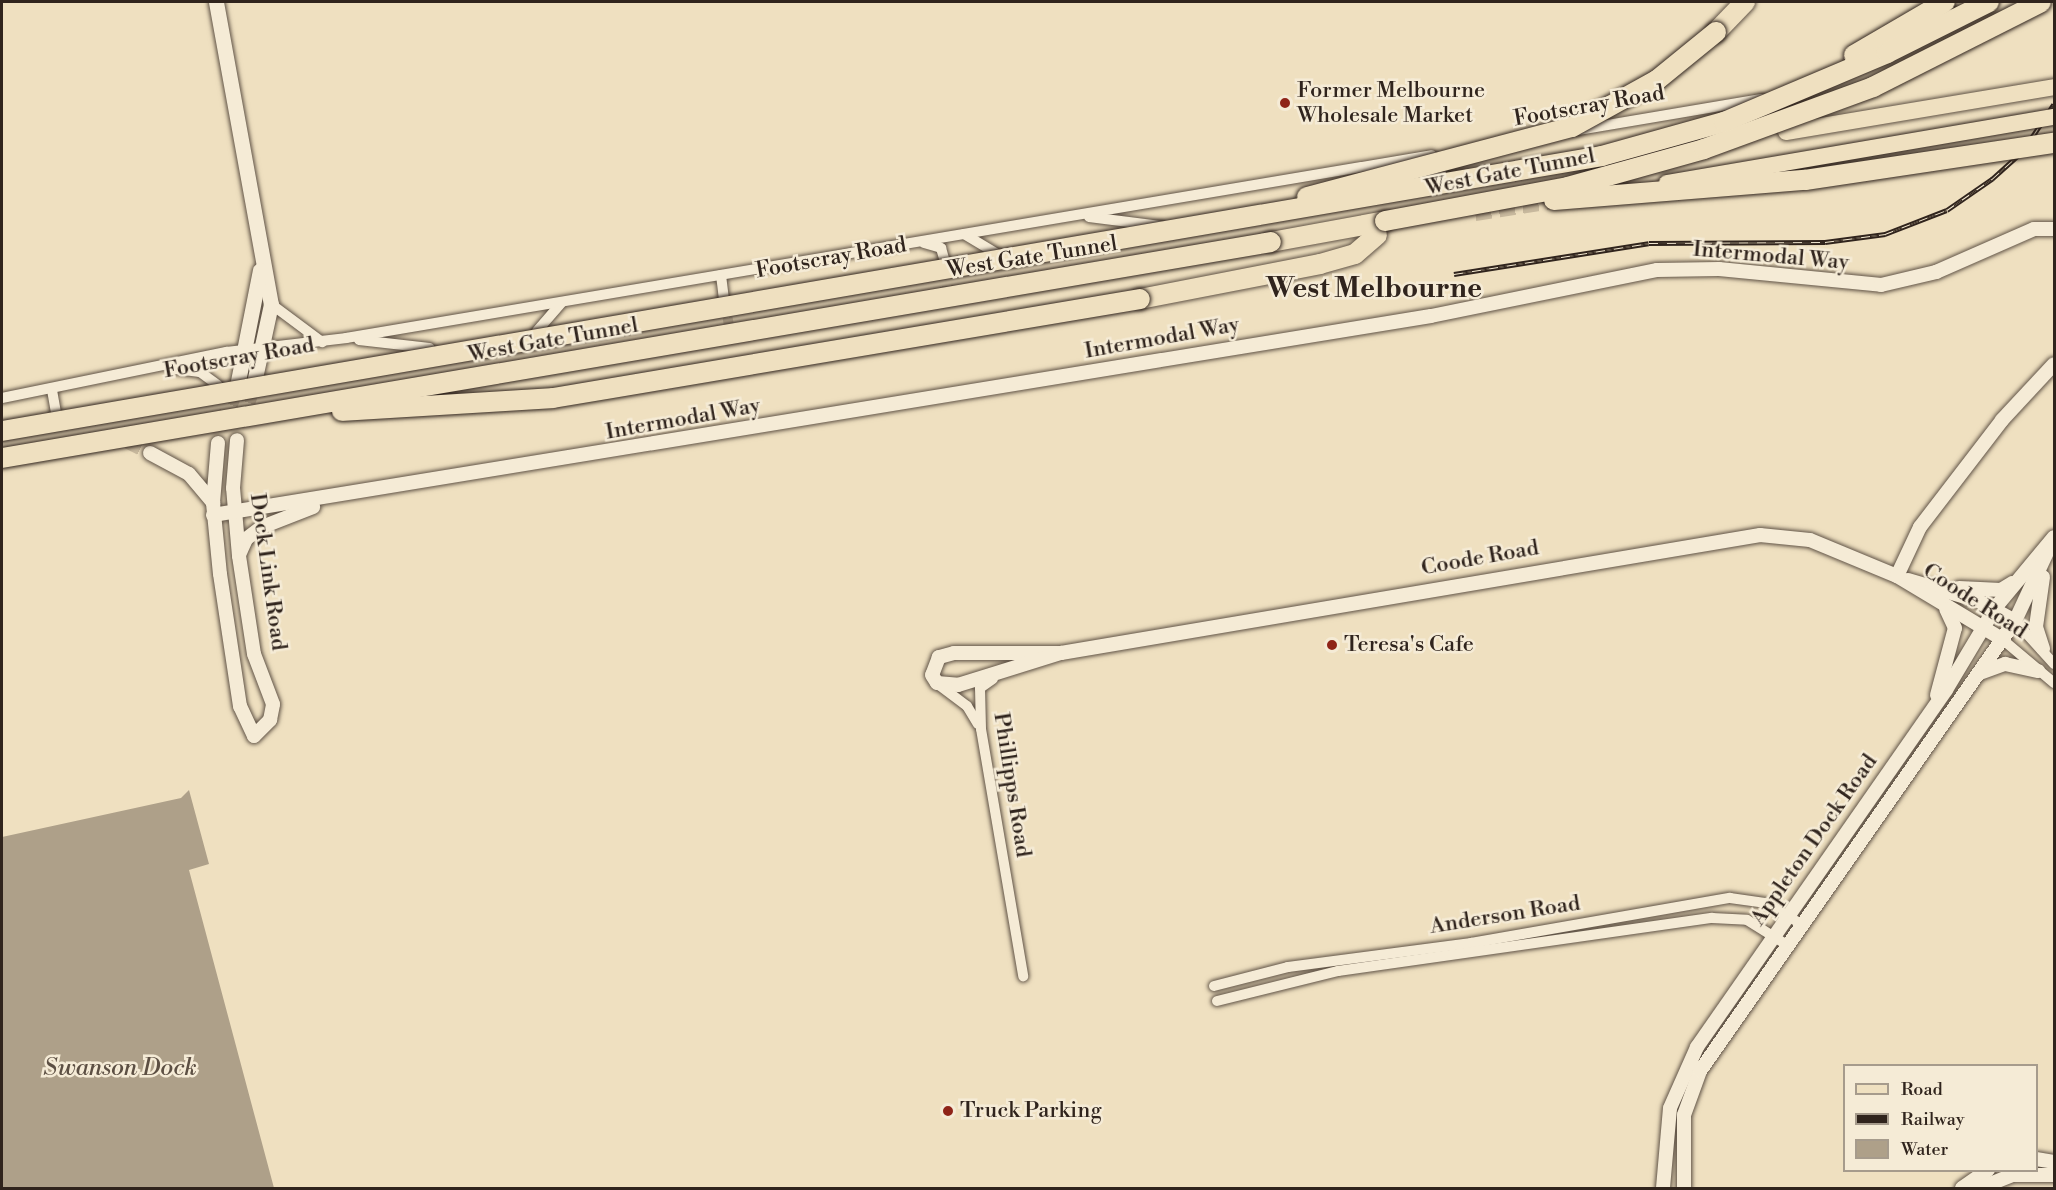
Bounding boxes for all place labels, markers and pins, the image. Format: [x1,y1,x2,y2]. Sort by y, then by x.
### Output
place label: Former Melbourne Wholesale Market [1297,77,1485,128]
marker: Former Melbourne Wholesale Market [1278,96,1292,110]
place label: Teresa's Cafe [1344,632,1474,658]
marker: Teresa's Cafe [1325,638,1339,652]
place label: Truck Parking [960,1098,1102,1124]
marker: Truck Parking [941,1104,955,1118]

